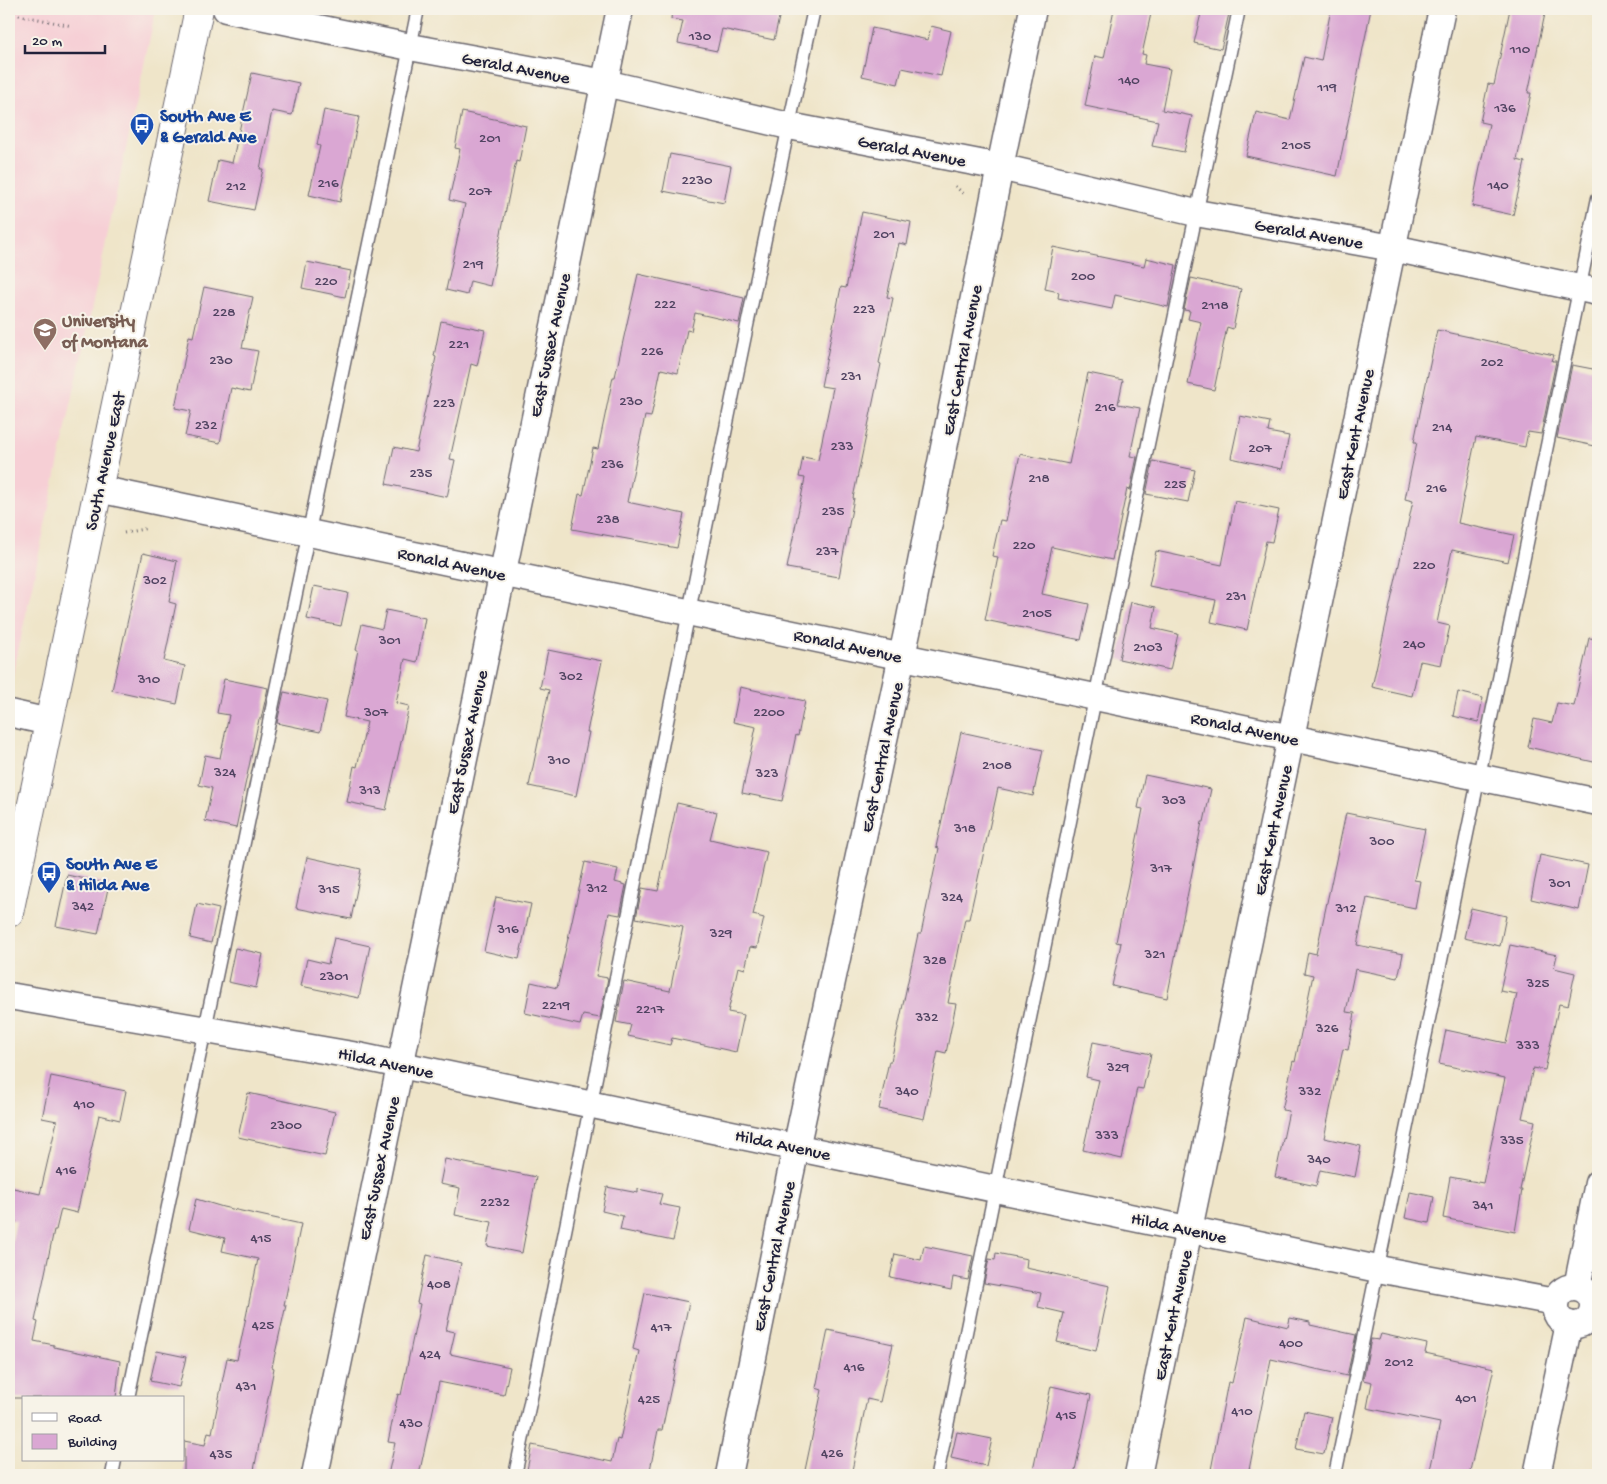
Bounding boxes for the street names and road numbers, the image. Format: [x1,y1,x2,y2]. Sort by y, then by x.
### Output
street label: Gerald Avenue [460,49,572,90]
street label: Gerald Avenue [856,132,968,173]
street label: Gerald Avenue [1253,216,1365,255]
street label: East Sussex Avenue [526,271,577,419]
street label: East Central Avenue [939,283,989,438]
street label: East Kent Avenue [1332,367,1381,502]
street label: South Avenue East [82,389,132,533]
street label: Ronald Avenue [395,544,508,587]
street label: Ronald Avenue [791,626,904,669]
street label: East Sussex Avenue [443,668,494,816]
street label: East Central Avenue [857,680,910,835]
street label: Ronald Avenue [1188,709,1301,752]
street label: East Kent Avenue [1250,763,1299,898]
street label: Hilda Avenue [336,1044,436,1085]
street label: East Sussex Avenue [355,1094,406,1242]
street label: Hilda Avenue [733,1126,833,1167]
street label: East Central Avenue [749,1179,802,1334]
street label: Hilda Avenue [1129,1209,1229,1250]
street label: East Kent Avenue [1150,1248,1199,1383]

